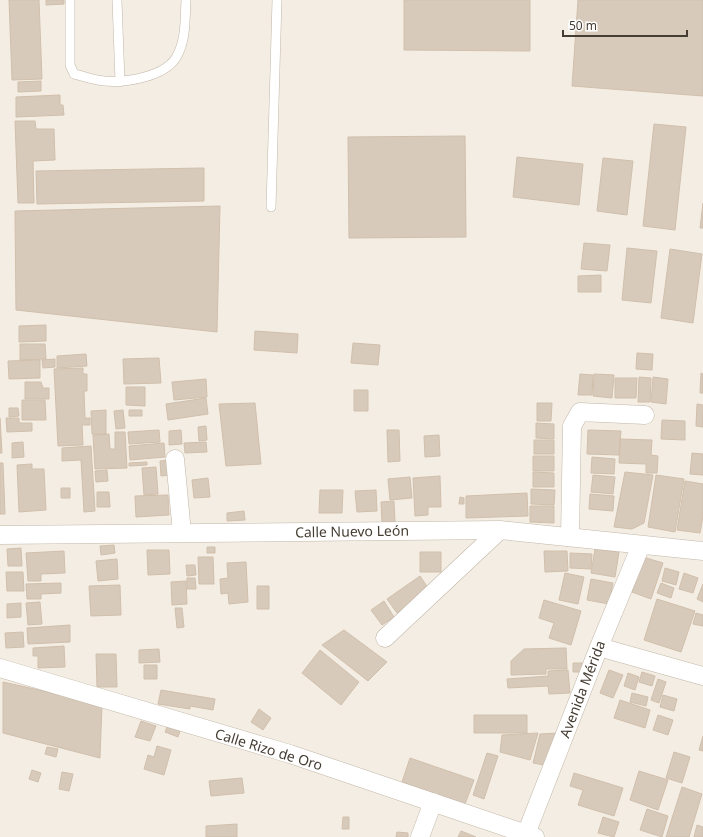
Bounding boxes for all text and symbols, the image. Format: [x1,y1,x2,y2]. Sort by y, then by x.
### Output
scale bar [563,12,687,38]
text: 50 m [569,17,597,34]
street label: Calle Nuevo León [295,521,409,541]
street label: Avenida Mérida [555,638,609,740]
street label: Calle Rizo de Oro [213,724,325,774]

